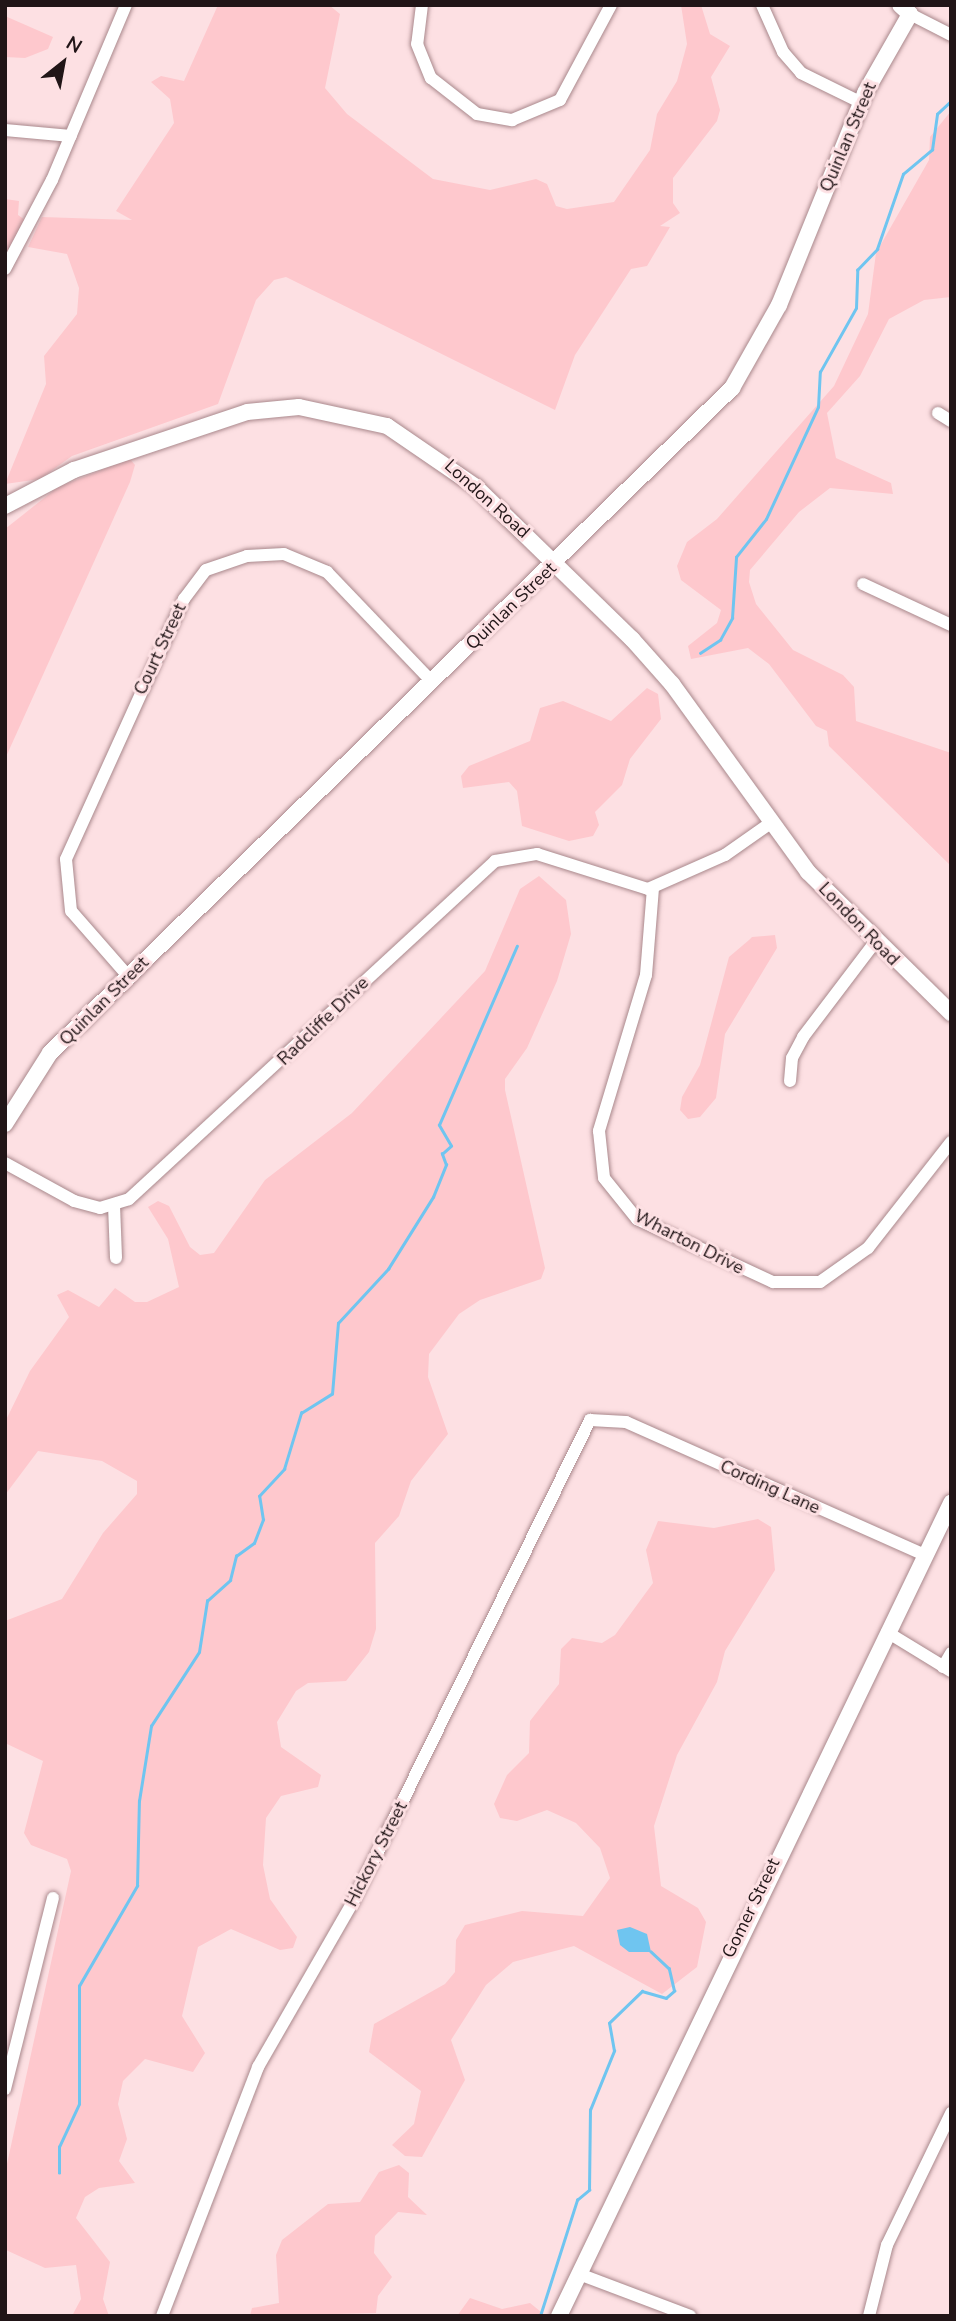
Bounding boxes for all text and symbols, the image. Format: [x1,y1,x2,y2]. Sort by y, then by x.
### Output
north arrow [28,28,98,98]
text: N [61,30,87,60]
street label: Quinlan Street [815,79,881,195]
street label: London Road [440,455,534,543]
street label: Quinlan Street [461,558,561,654]
street label: Court Street [129,600,191,698]
street label: London Road [814,878,904,970]
street label: Quinlan Street [55,952,153,1050]
street label: Radcliffe Drive [273,972,373,1070]
street label: Wharton Drive [631,1205,747,1279]
street label: Cording Lane [717,1455,823,1519]
street label: Hickory Street [340,1798,412,1910]
street label: Gomer Street [718,1855,784,1961]

